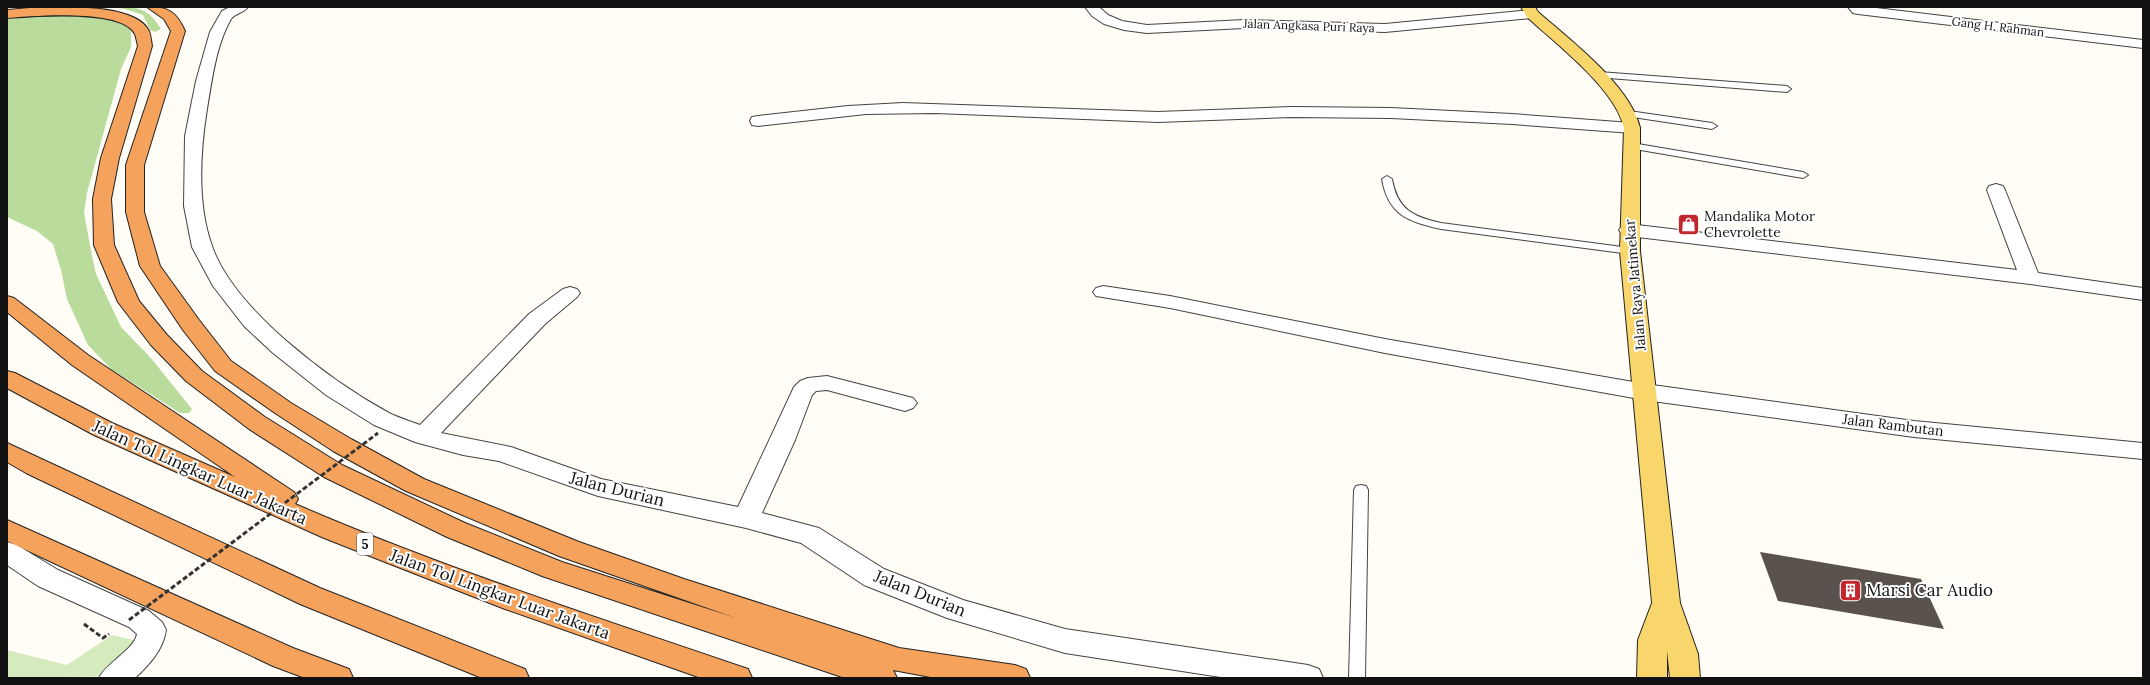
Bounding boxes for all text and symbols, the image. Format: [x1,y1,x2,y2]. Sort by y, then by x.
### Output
street label: Gang H. Rahman [1951,13,2045,40]
street label: Jalan Angkasa Puri Raya [1242,16,1375,35]
place label: Mandalika Motor Chevrolette [1704,207,1815,241]
shop icon: Mandalika Motor Chevrolette [1675,211,1701,237]
street label: Jalan Raya Jatimekar [1620,218,1650,353]
street label: Jalan Rambutan [1840,410,1945,440]
street label: Jalan Tol Lingkar Luar Jakarta [88,414,311,529]
street label: Jalan Durian [566,466,667,511]
road number: 5 [357,533,373,555]
street label: Jalan Tol Lingkar Luar Jakarta [386,544,613,644]
street label: Jalan Durian [870,564,969,621]
building icon: Marsi Car Audio [1837,577,1863,603]
place label: Marsi Car Audio [1866,579,1993,601]

